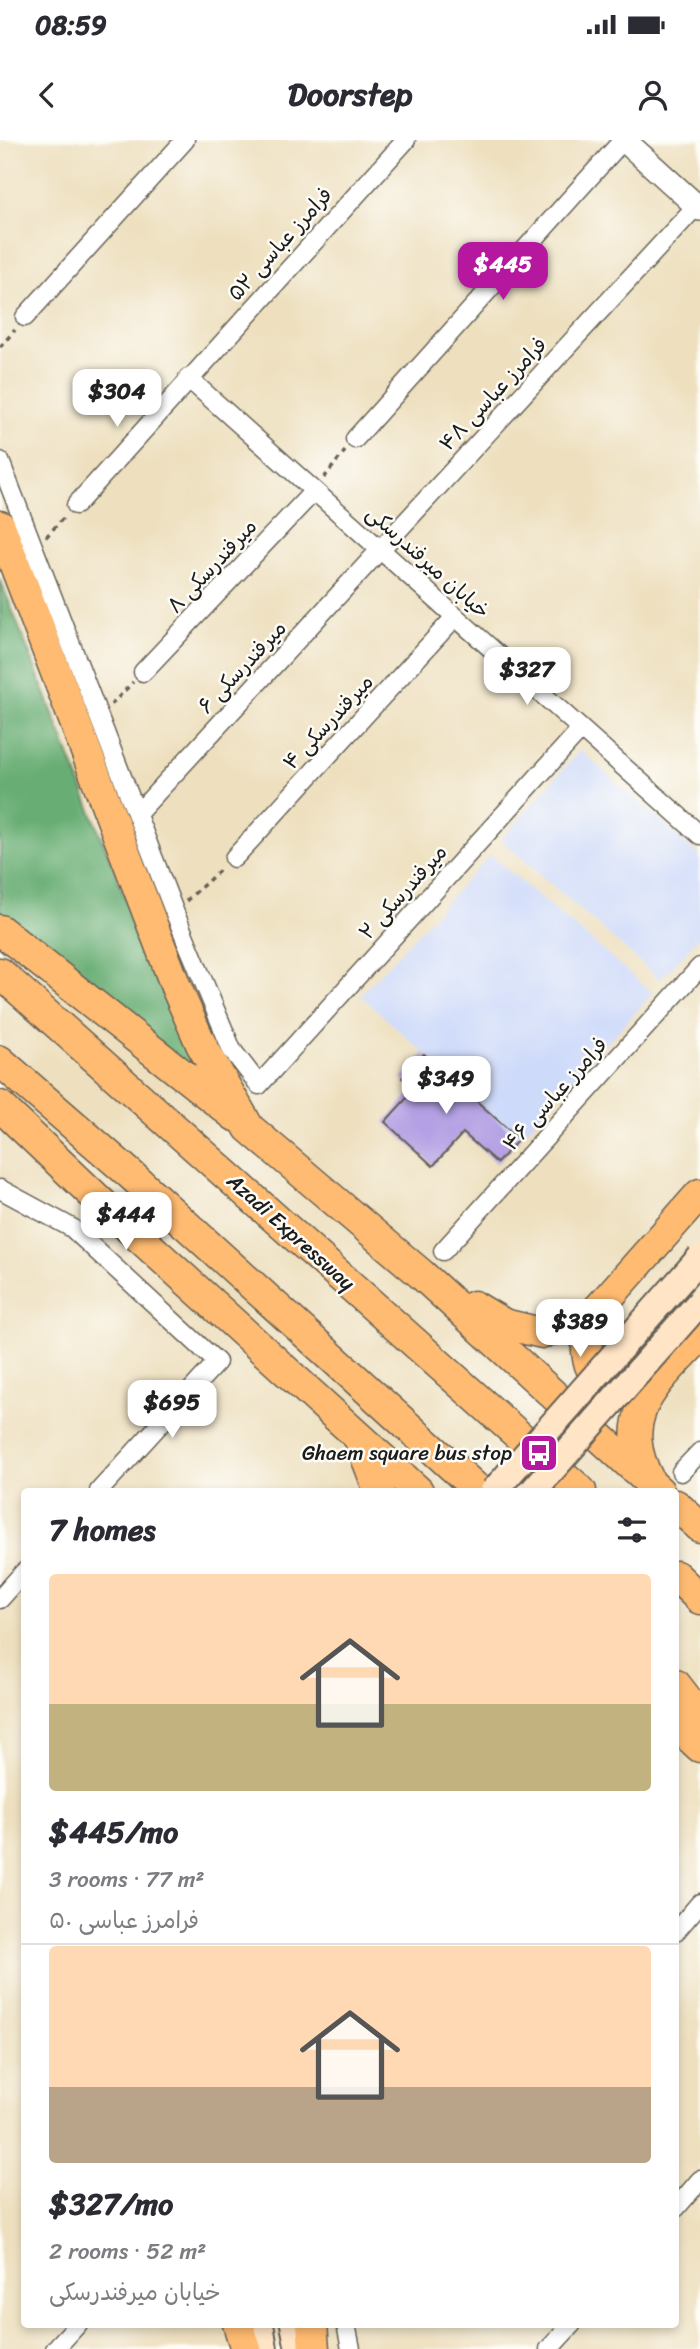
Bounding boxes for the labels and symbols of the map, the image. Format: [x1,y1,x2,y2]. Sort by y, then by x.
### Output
street label: فرامرز عباسی ۵۲ [218,178,342,310]
pin: $445 [462,242,544,302]
street label: فرامرز عباسی ۴۸ [429,328,557,460]
pin: $304 [76,370,158,429]
street label: خیابان میرفندرسکی [357,495,499,629]
street label: میرفندرسکی ۸ [157,509,267,623]
street label: میرفندرسکی ۶ [188,611,296,723]
pin: $327 [486,648,568,707]
street label: میرفندرسکی ۴ [273,665,383,779]
street label: میرفندرسکی ۲ [349,835,457,949]
street label: فرامرز عباسی ۴۶ [493,1028,617,1160]
pin: $349 [405,1056,487,1116]
street label: Azadi Expressway [217,1163,364,1301]
pin: $444 [85,1192,167,1252]
pin: $389 [539,1300,621,1359]
pin: $695 [131,1380,213,1440]
bus stop icon: Ghaem square bus stop [518,1432,560,1474]
place label: Ghaem square bus stop [302,1434,512,1472]

